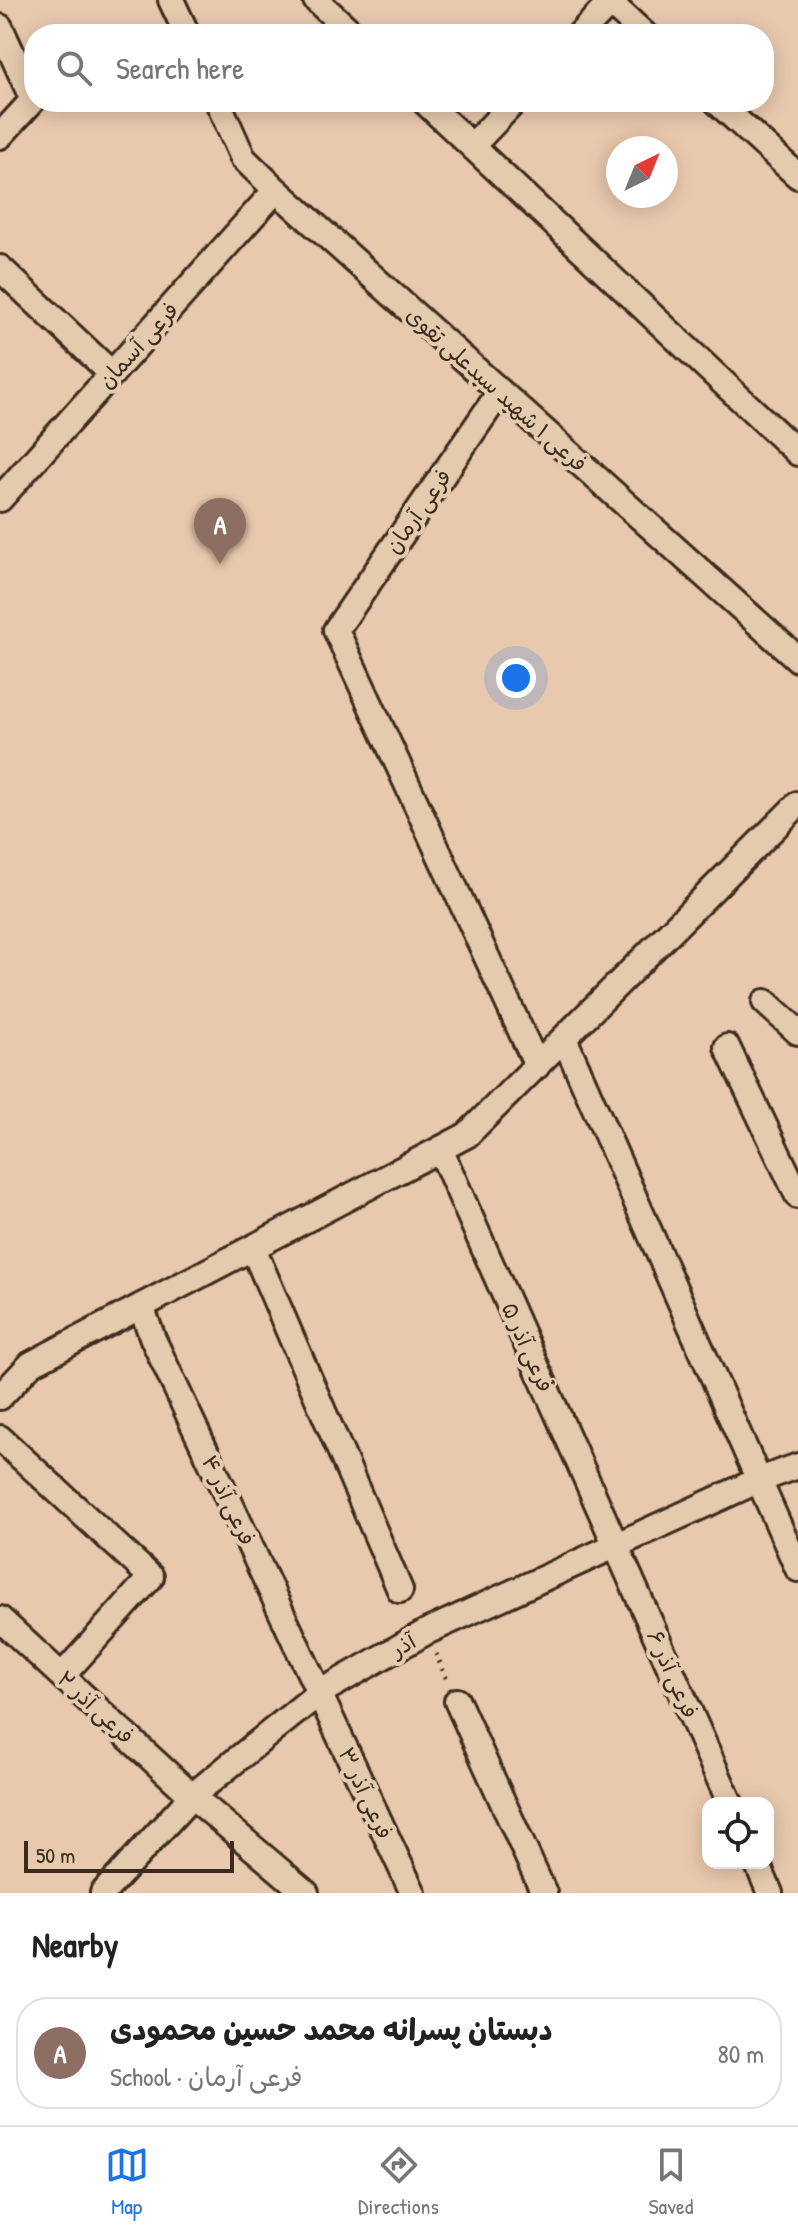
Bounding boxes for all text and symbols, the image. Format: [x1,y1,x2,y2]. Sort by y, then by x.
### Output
search box [24,24,774,112]
icon: search [52,46,96,90]
text: Search here [116,48,244,88]
north arrow [606,136,678,208]
street label: فرعی آسمان [91,295,185,395]
street label: فرعی ۱ شهید سیدعلی تقوی [400,300,594,478]
street label: فرعی آرمان [378,463,458,559]
pin: A [194,498,246,564]
your location [496,658,536,698]
street label: فرعی آذر ۵ [495,1297,561,1397]
street label: فرعی آذر ۴ [195,1450,263,1550]
street label: آذر [383,1625,422,1665]
street label: فرعی آذر ۶ [640,1625,706,1723]
street label: فرعی آذر ۲ [51,1664,141,1750]
street label: فرعی آذر ۳ [332,1742,400,1844]
map controls [702,1797,774,1869]
button: locate [702,1797,774,1869]
scale bar [24,1837,234,1873]
text: 50 m [36,1840,75,1870]
text: Nearby [32,1922,118,1968]
text: دبستان پسرانه محمد حسین محمودی [110,2009,553,2049]
text: A [54,2036,66,2071]
text: 80 m [717,2036,764,2071]
text: School · فرعی آرمان [110,2059,302,2094]
tab: Map [105,2143,149,2221]
tab: Directions [358,2143,439,2221]
tab: Saved [648,2143,693,2221]

